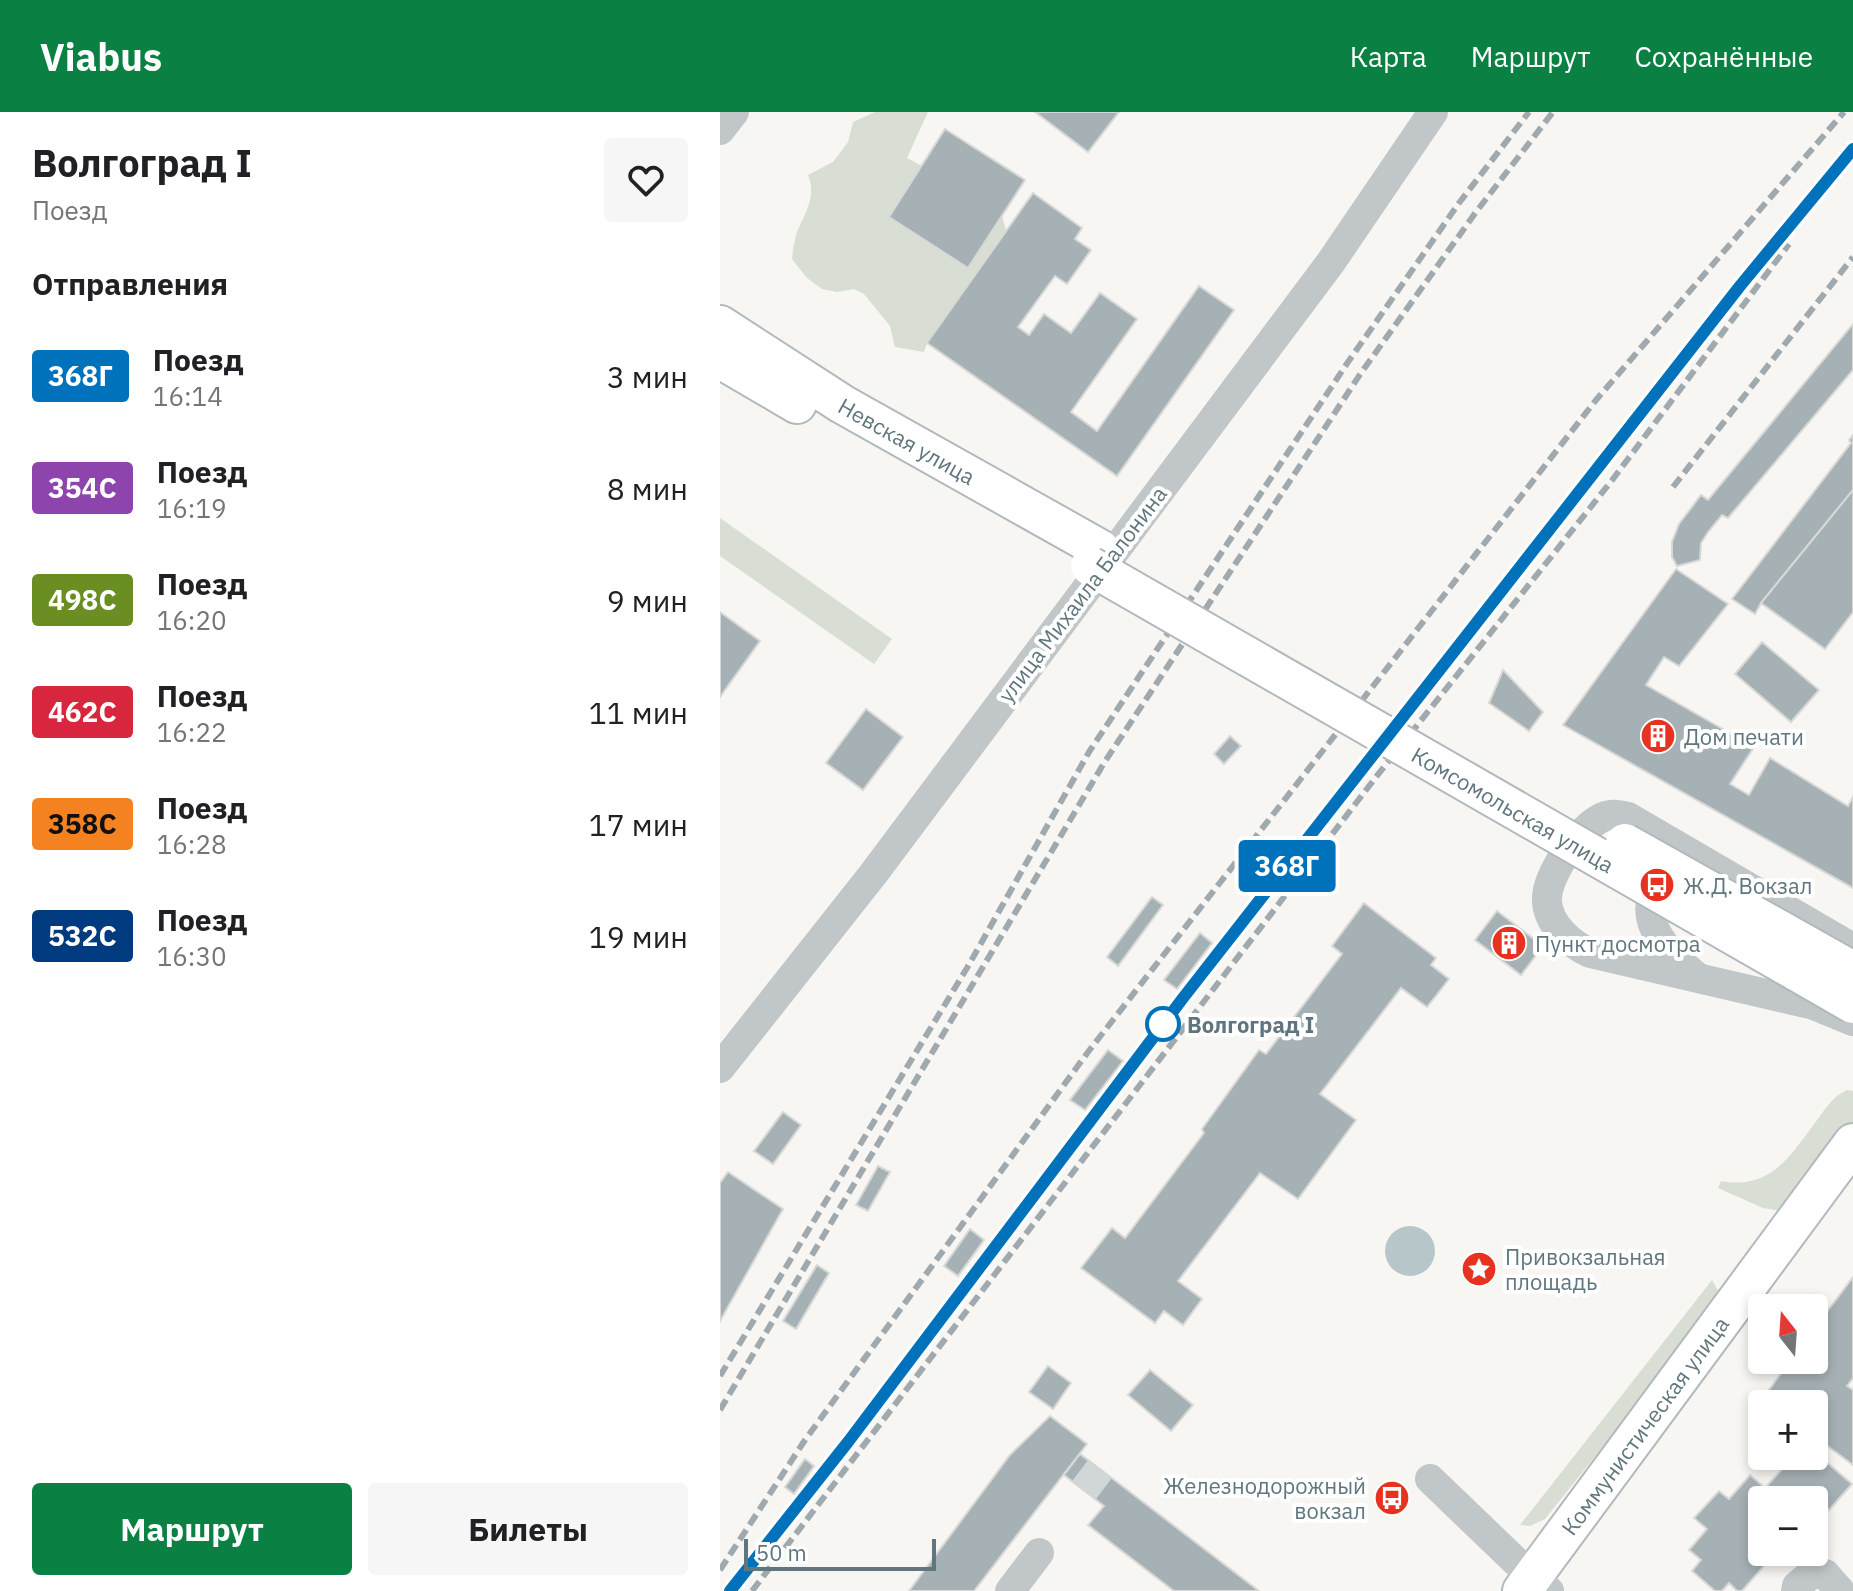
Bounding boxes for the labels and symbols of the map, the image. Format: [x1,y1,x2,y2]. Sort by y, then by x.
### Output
street label: Невская улица [833,391,981,491]
street label: улица Михаила Балонина [991,480,1173,708]
building icon: Дом печати [1639,717,1677,755]
place label: Дом печати [1684,722,1804,751]
street label: Комсомольская улица [1407,739,1620,879]
line badge: 368Г [1231,840,1343,892]
bus stop icon: Ж.Д. Вокзал [1638,866,1676,904]
place label: Ж.Д. Вокзал [1683,871,1812,900]
building icon: Пункт досмотра [1490,924,1528,962]
place label: Пункт досмотра [1535,929,1701,958]
marker: Волгоград I [1146,1007,1180,1041]
place label: Волгоград I [1187,1010,1314,1039]
place label: Привокзальная площадь [1505,1242,1666,1296]
place icon: Привокзальная площадь [1460,1250,1498,1288]
north arrow [1748,1294,1828,1374]
street label: Коммунистическая улица [1554,1310,1735,1540]
place label: Железнодорожный вокзал [1163,1471,1366,1525]
bus stop icon: Железнодорожный вокзал [1373,1479,1411,1517]
scale bar [744,1535,936,1571]

